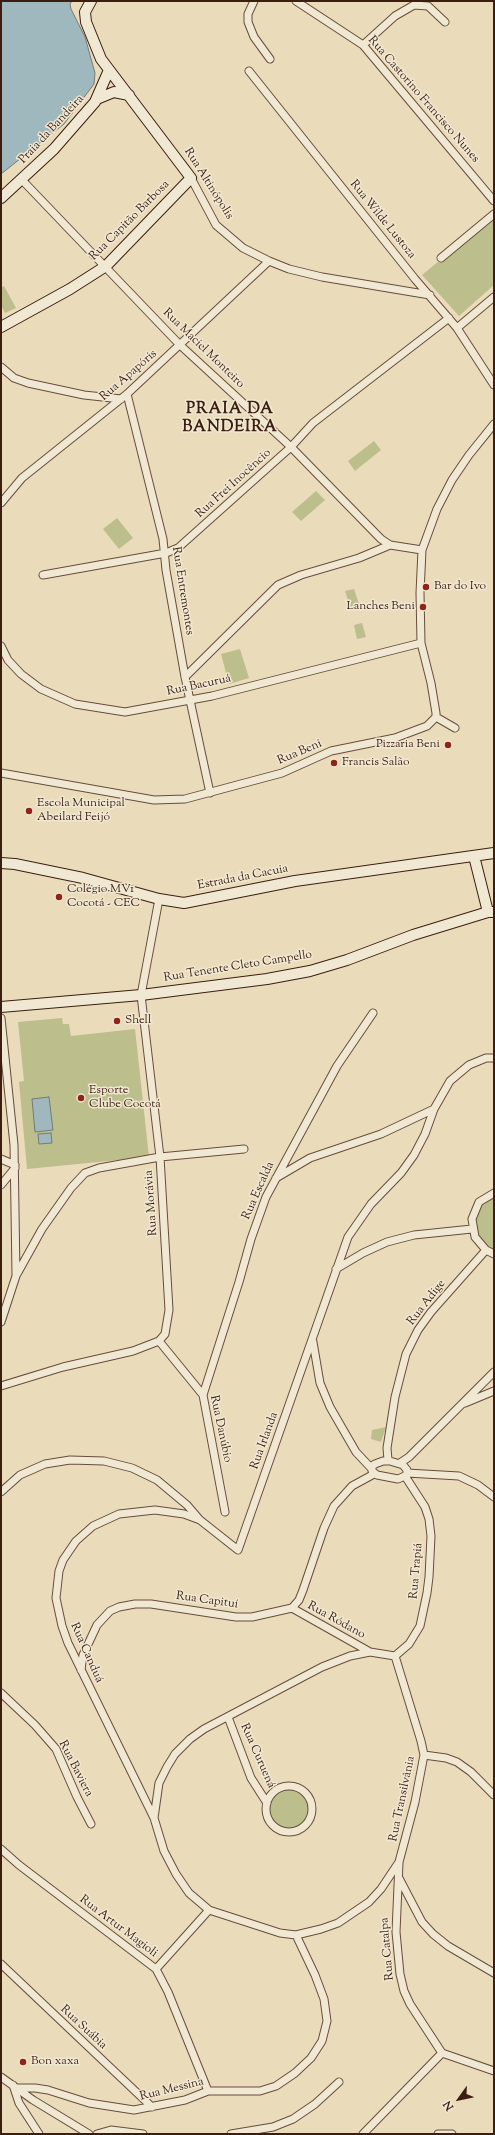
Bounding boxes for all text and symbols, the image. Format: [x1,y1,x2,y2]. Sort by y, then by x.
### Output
street label: Rua Castorino Francisco Nunes [364,34,482,166]
street label: Praia da Bandeira [16,93,88,167]
street label: Rua Altinópolis [180,145,236,223]
street label: Rua Capitão Barbosa [87,178,173,264]
street label: Rua Wilde Lustoza [346,178,418,262]
street label: Rua Maciel Monteiro [159,306,247,392]
street label: Rua Apapóris [98,347,160,405]
district label: PRAIA DA BANDEIRA [182,400,278,438]
street label: Rua Frei Inocêncio [193,446,275,522]
street label: Rua Entremontes [168,546,196,636]
place label: Bar do Ivo [434,580,486,594]
marker: Bar do Ivo [421,582,431,592]
place label: Lanches Beni [346,600,415,614]
marker: Lanches Beni [418,602,428,612]
street label: Rua Bacuruá [165,672,233,700]
street label: Rua Beni [276,737,324,769]
place label: Pizzaria Beni [376,738,440,752]
marker: Pizzaria Beni [443,740,453,750]
place label: Francis Salão [342,756,410,770]
marker: Francis Salão [329,758,339,768]
place label: Escola Municipal Abeilard Feijó [37,797,125,825]
marker: Escola Municipal Abeilard Feijó [24,806,34,816]
street label: Estrada da Cacuia [197,862,289,894]
place label: Colégio MV1 Cocotá - CEC [67,883,140,911]
marker: Colégio MV1 Cocotá - CEC [54,892,64,902]
street label: Rua Tenente Cleto Campello [163,948,313,986]
place label: Shell [125,1014,151,1028]
marker: Shell [112,1016,122,1026]
place label: Esporte Clube Cocotá [89,1084,161,1112]
marker: Esporte Clube Cocotá [76,1093,86,1103]
street label: Rua Escalda [240,1160,278,1222]
street label: Rua Morávia [143,1170,161,1236]
street label: Rua Adige [405,1277,449,1329]
street label: Rua Danúbio [206,1394,234,1464]
street label: Rua Irlanda [248,1410,282,1472]
street label: Rua Trapiá [407,1542,427,1600]
street label: Rua Capituí [175,1590,239,1612]
street label: Rua Ródano [305,1599,367,1643]
street label: Rua Canduá [66,1621,106,1685]
street label: Rua Curuená [236,1721,278,1791]
street label: Rua Baviera [55,1738,95,1800]
street label: Rua Transilvânia [387,1755,419,1843]
street label: Rua Artur Magioli [76,1893,160,1961]
street label: Rua Catalpa [378,1917,398,1981]
street label: Rua Suábia [57,2003,109,2053]
place label: Bon xaxa [31,2055,79,2069]
marker: Bon xaxa [18,2057,28,2067]
street label: Rua Messina [139,2075,205,2105]
north arrow [439,2079,479,2119]
text: N [440,2097,458,2114]

